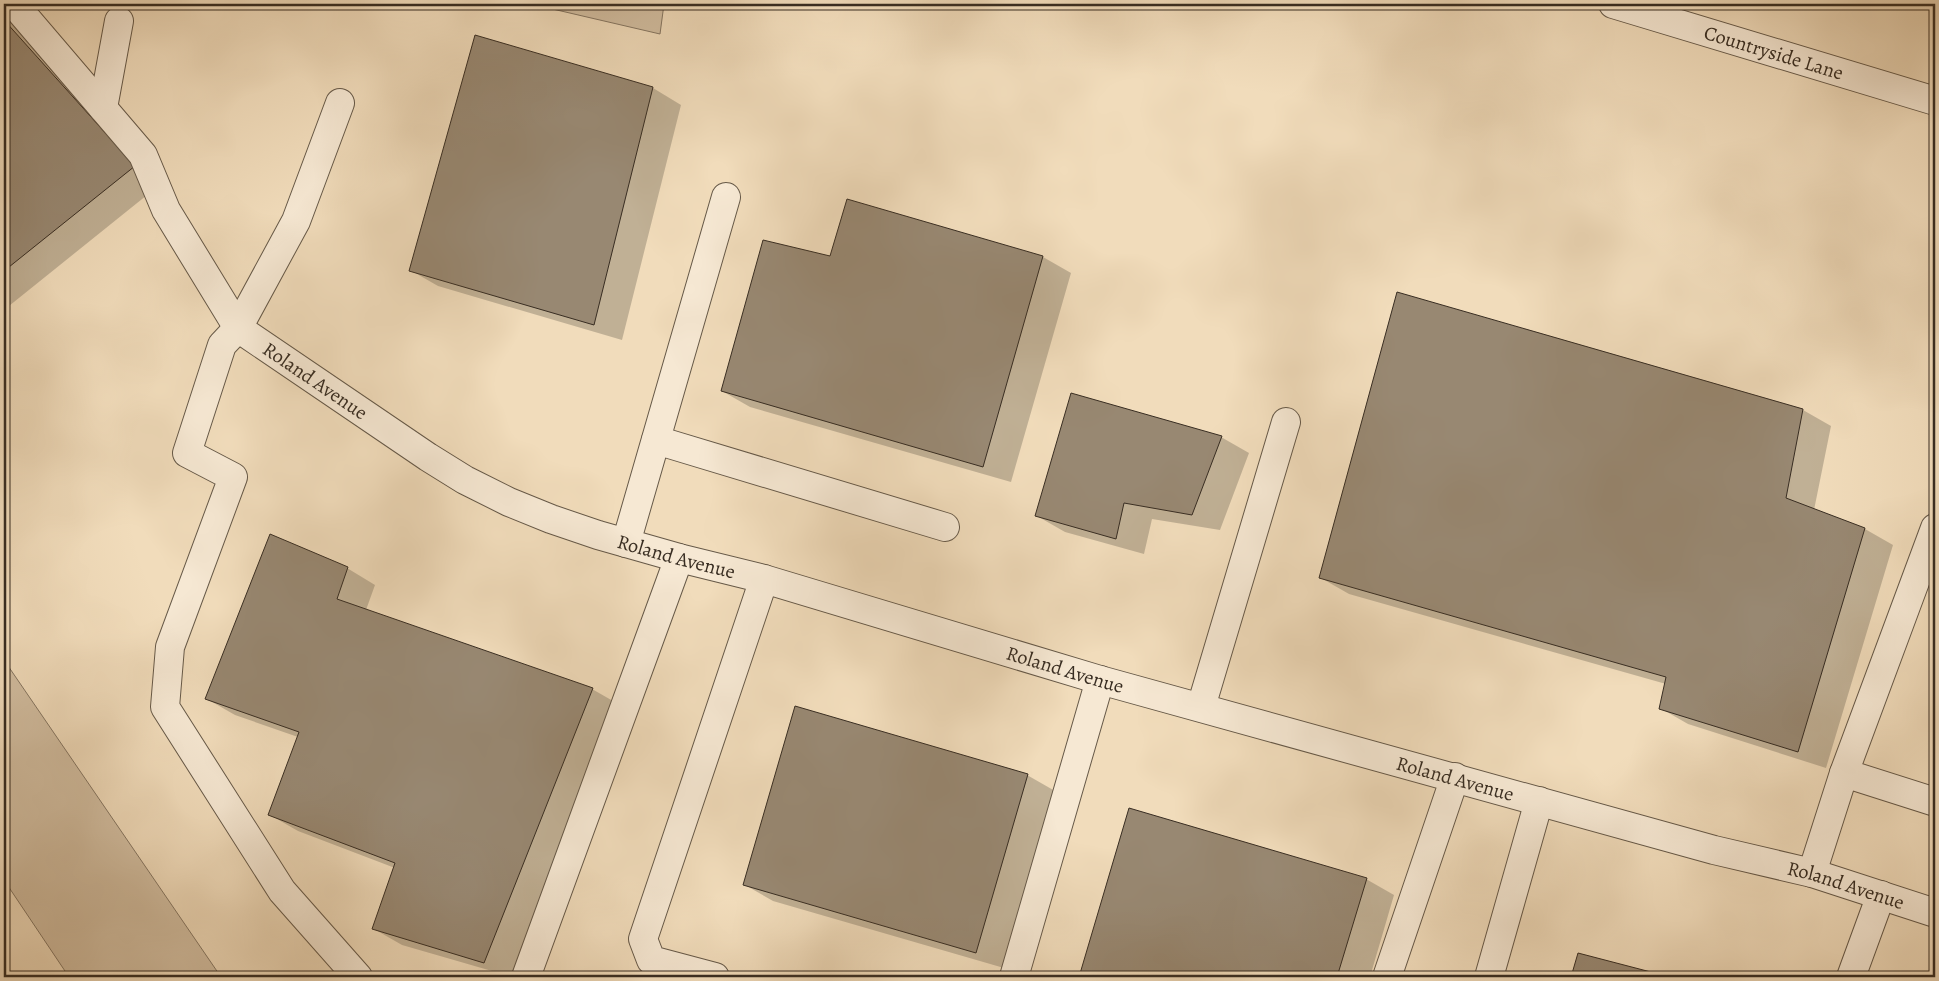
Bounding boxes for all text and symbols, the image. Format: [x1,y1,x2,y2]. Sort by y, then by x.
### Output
street label: Countryside Lane [1701,19,1847,86]
street label: Roland Avenue [258,335,373,426]
street label: Roland Avenue [614,528,738,585]
street label: Roland Avenue [1003,639,1127,699]
street label: Roland Avenue [1393,749,1517,808]
street label: Roland Avenue [1785,854,1908,916]

